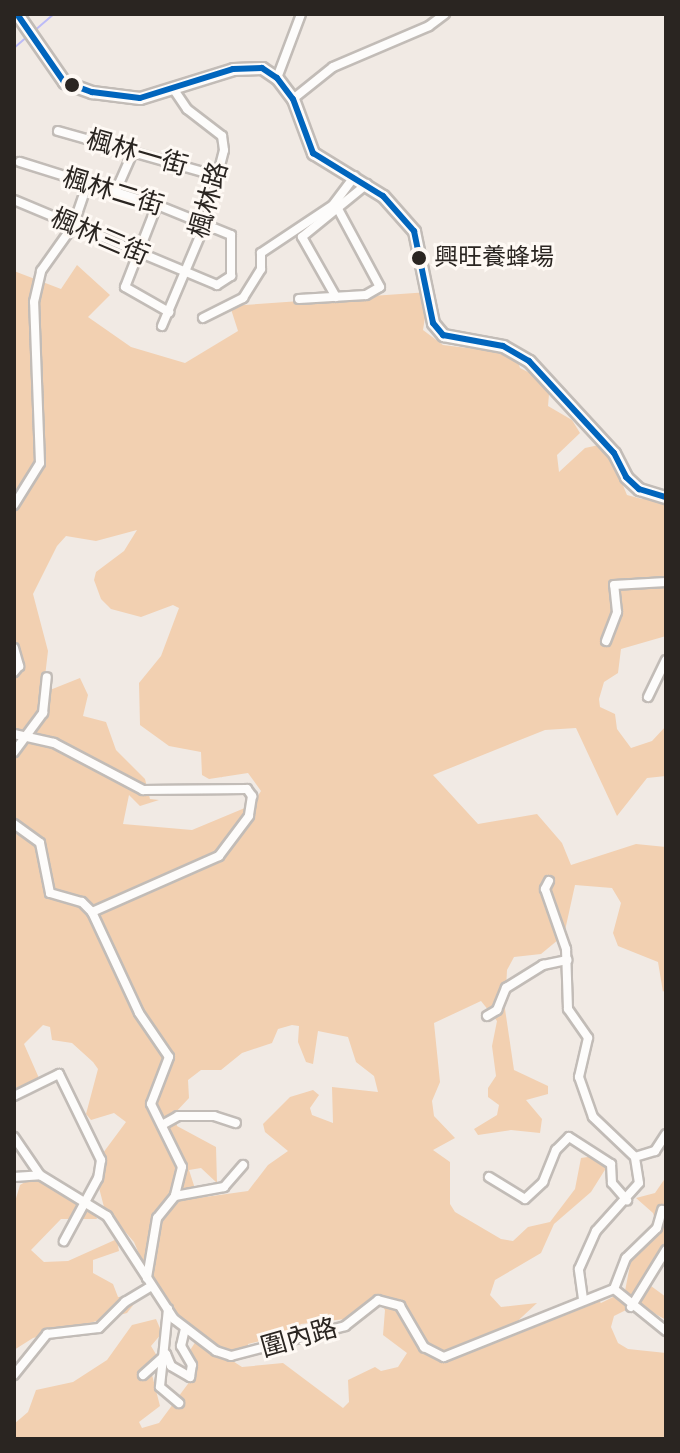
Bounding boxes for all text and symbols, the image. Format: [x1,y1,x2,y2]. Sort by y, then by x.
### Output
unlabelled marker [64,77,80,93]
street label: 楓林一街 [83,124,191,182]
street label: 楓林路 [183,158,235,242]
street label: 楓林二街 [59,162,167,222]
street label: 楓林三街 [46,202,154,272]
place label: 興旺養蜂場 [434,244,554,272]
marker: 興旺養蜂場 [411,250,427,266]
street label: 圍內路 [257,1312,341,1364]

